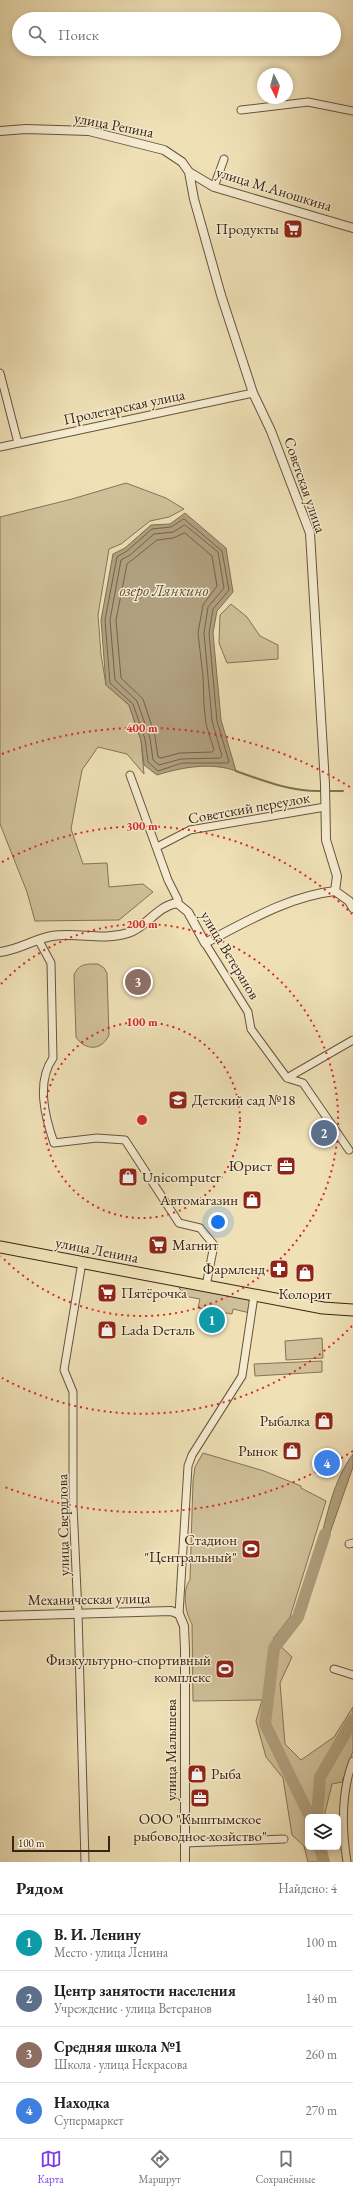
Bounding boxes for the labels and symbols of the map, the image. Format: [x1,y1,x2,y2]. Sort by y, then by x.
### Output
north arrow [257,68,293,104]
street label: улица Репина [73,107,156,142]
street label: улица М.Аношкина [214,162,334,215]
supermarket icon: Продукты [282,218,304,240]
place label: Продукты [216,219,279,238]
street label: Пролетарская улица [61,384,186,429]
street label: Советская улица [280,434,331,535]
water label: озеро Лянкино [120,580,208,601]
text: 400 m [126,720,158,736]
street label: Советский переулок [187,787,311,828]
text: 300 m [126,818,158,834]
street label: улица Ветеранов [197,907,264,1002]
text: 200 m [126,916,158,932]
pin: 3 [125,967,151,997]
text: 100 m [126,1014,158,1030]
school or university icon: Детский сад №18 [167,1089,189,1111]
place label: Детский сад №18 [192,1090,296,1109]
centre of rings [135,1113,149,1127]
pin: 2 [311,1118,337,1148]
office icon: Юрист [275,1155,297,1177]
place label: Юрист [229,1156,272,1175]
shop icon: Unicomputer [117,1166,139,1188]
place label: Unicomputer [142,1167,221,1186]
shop icon: Автомагазин [241,1189,263,1211]
place label: Автомагазин [159,1190,238,1209]
your location [208,1212,228,1232]
street label: улица Ленина [54,1232,140,1267]
supermarket icon: Магнит [147,1234,169,1256]
place label: Магнит [172,1235,218,1254]
pharmacy icon: Фармленд [268,1258,290,1280]
place label: Фармленд [203,1259,265,1278]
shop icon: Колорит [294,1262,316,1284]
supermarket icon: Пятёрочка [96,1282,118,1304]
place label: Пятёрочка [121,1283,187,1302]
place label: Колорит [278,1284,332,1303]
pin: 1 [199,1305,225,1335]
shop icon: Lada Dеталь [96,1319,118,1341]
place label: Lada Dеталь [121,1320,195,1339]
shop icon: Рыбалка [313,1410,335,1432]
place label: Рыбалка [260,1411,310,1430]
shop icon: Рынок [281,1440,303,1462]
place label: Рынок [238,1441,278,1460]
pin: 4 [314,1448,340,1478]
street label: улица Свердлова [52,1474,73,1576]
place label: Стадион "Центральный" [144,1530,237,1566]
sports icon: Стадион "Центральный" [240,1538,262,1560]
street label: Механическая улица [27,1588,151,1609]
place label: Физкультурно-спортивный комплекс [46,1650,211,1686]
sports icon: Физкультурно-спортивный комплекс [214,1658,236,1680]
street label: улица Малышева [161,1699,180,1801]
shop icon: Рыба [186,1763,208,1785]
place label: Рыба [211,1764,241,1783]
office icon: ООО "Кыштымское рыбоводное хозйство" [189,1787,211,1809]
place label: ООО "Кыштымское рыбоводное хозйство" [133,1809,267,1845]
scale bar [12,1834,110,1853]

